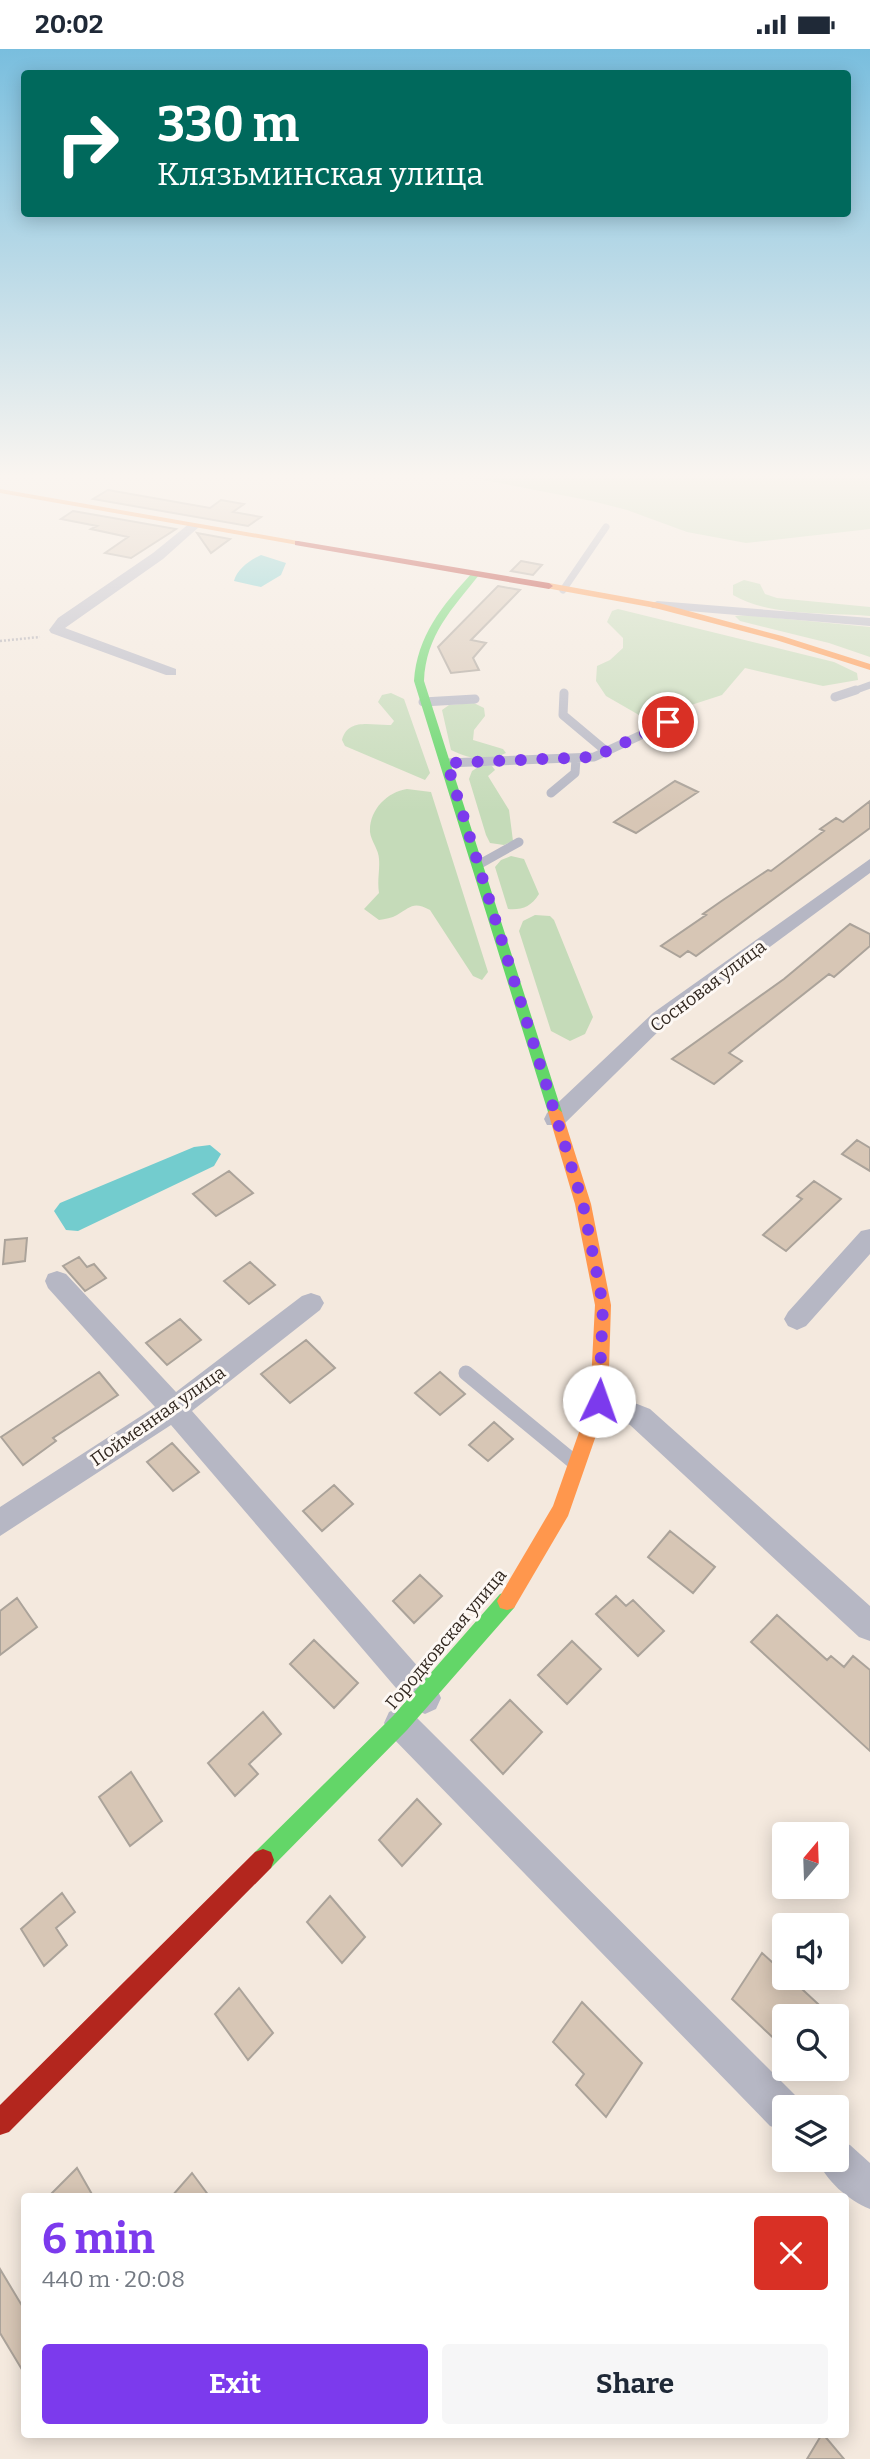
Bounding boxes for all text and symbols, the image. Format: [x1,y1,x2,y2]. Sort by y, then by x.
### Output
text: 20:02 [35,9,103,40]
text: 330 m [157,95,299,154]
icon: right [42,98,133,189]
text: Клязьминская улица [157,155,484,193]
pin [638,692,698,752]
icon: arrive [649,703,687,741]
street label: Сосновая улица [646,935,770,1037]
street label: Пойменная улица [86,1361,230,1471]
position arrow [562,1364,636,1438]
street label: Городковская улица [381,1564,511,1714]
north arrow [772,1822,849,1899]
map controls [772,1822,849,2172]
button: sound [772,1913,849,1990]
button: search [772,2004,849,2081]
button: layers [772,2095,849,2172]
text: 6 min [42,2214,155,2264]
button: close [754,2216,828,2290]
text: 440 m · 20:08 [42,2265,185,2293]
button: Exit [42,2344,428,2424]
button: Share [442,2344,828,2424]

